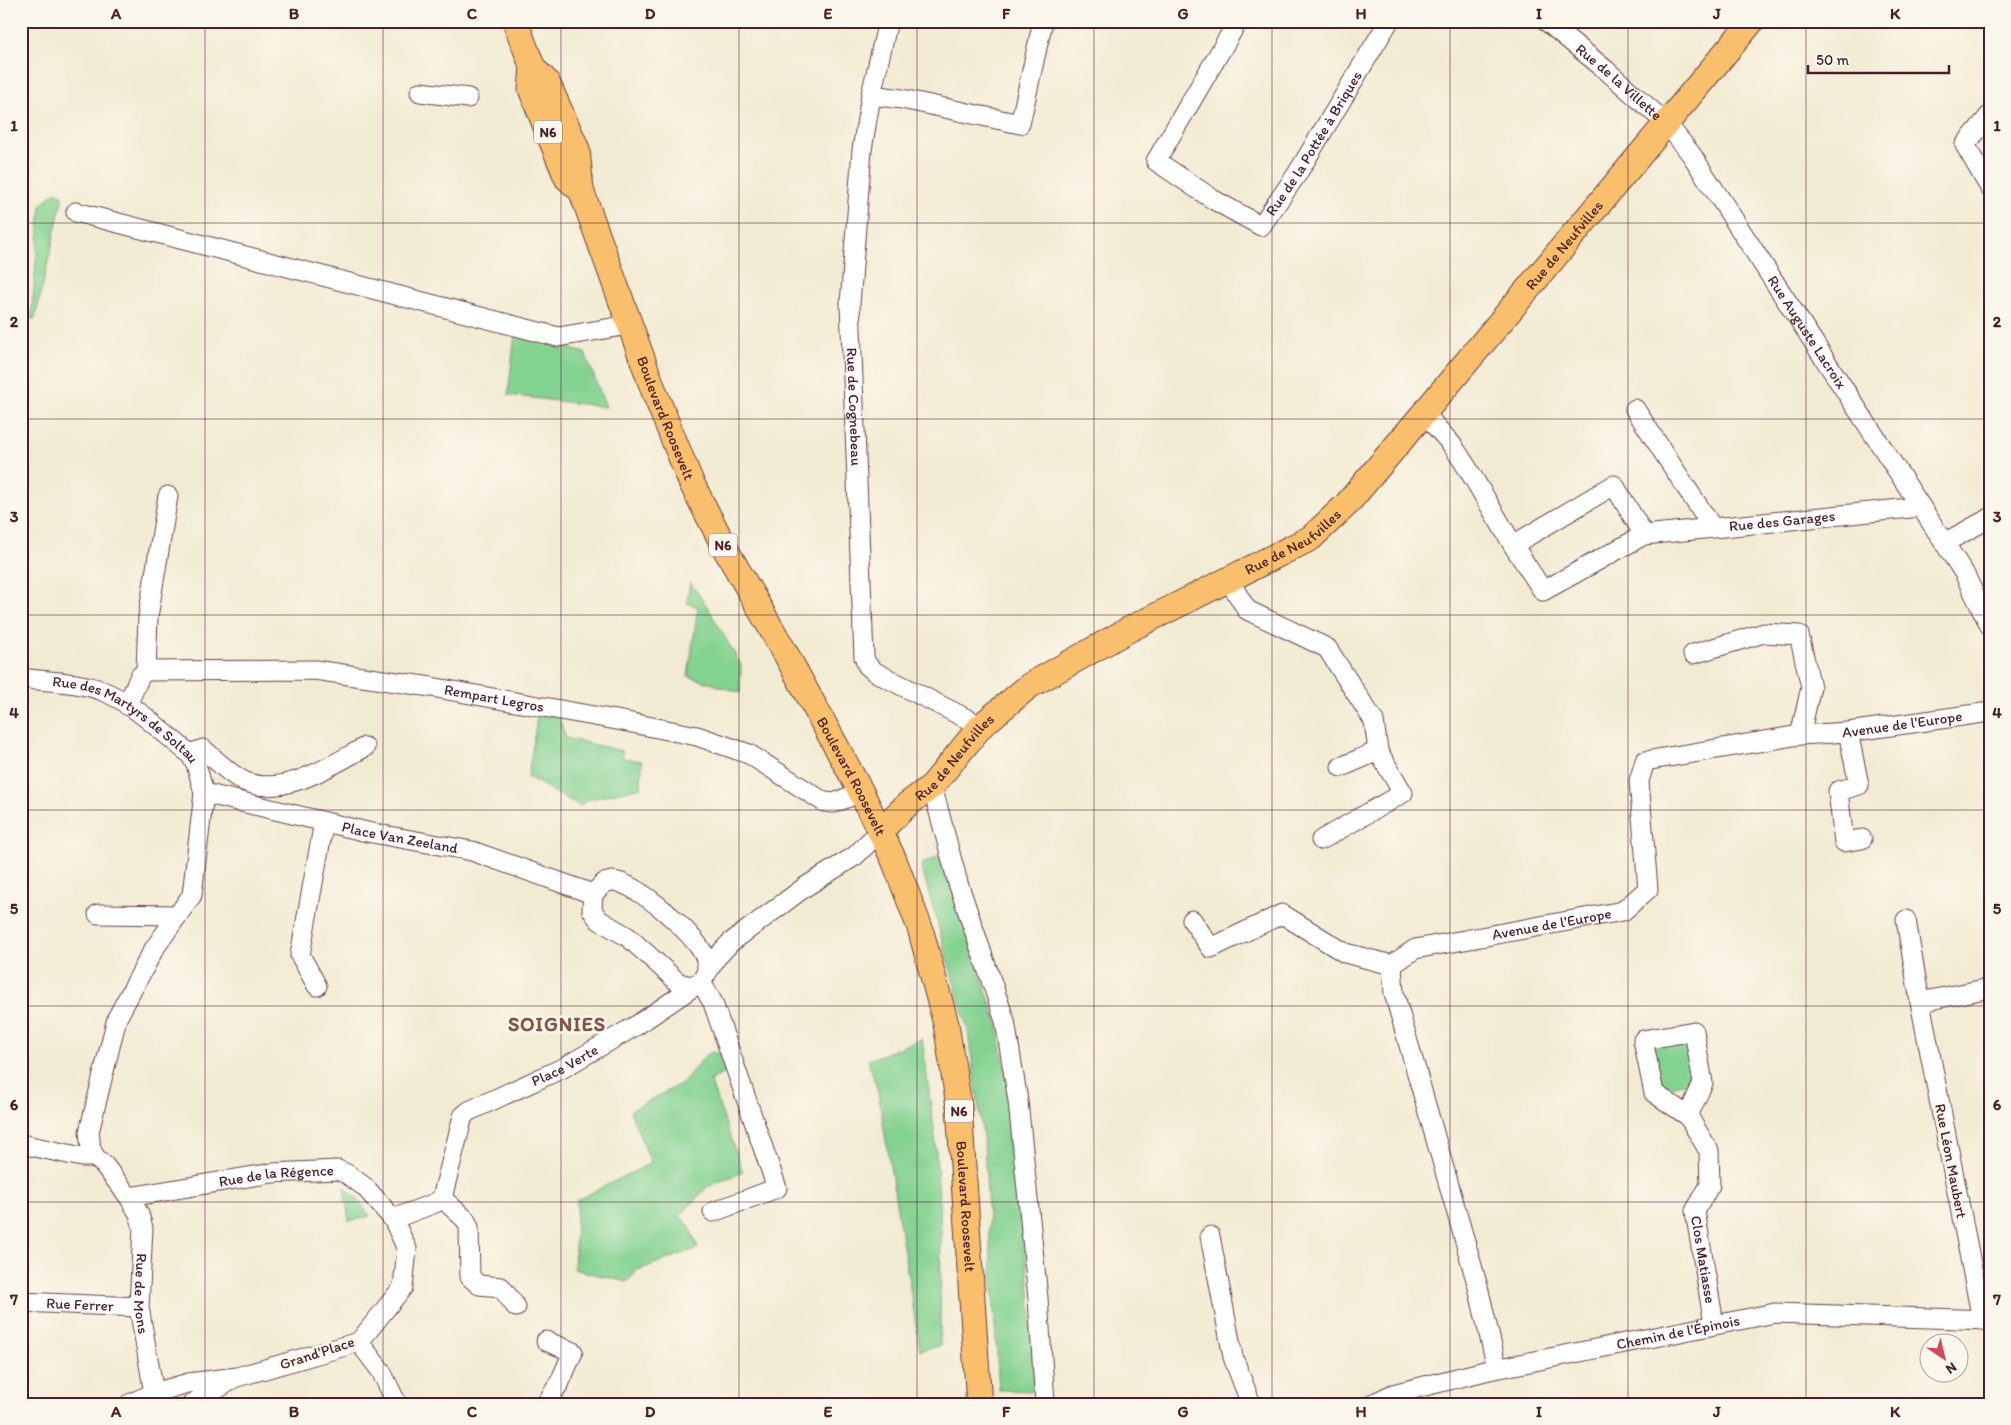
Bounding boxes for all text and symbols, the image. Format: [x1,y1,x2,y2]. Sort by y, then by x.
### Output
text: A [110,4,122,23]
text: B [289,4,300,23]
text: C [467,4,478,23]
text: D [645,4,656,23]
text: E [824,4,833,23]
text: F [1002,4,1011,23]
text: G [1177,4,1189,23]
text: H [1355,4,1367,23]
text: I [1536,4,1542,23]
text: J [1712,4,1721,23]
text: K [1890,4,1901,23]
street label: Rue de la Villette [1572,40,1666,124]
scale bar [1808,42,1950,74]
text: 50 m [1816,51,1849,69]
street label: Rue de la Pottée à Briques [1262,67,1366,219]
text: 1 [10,116,18,135]
text: 1 [1993,116,2001,135]
road number: N6 [534,120,562,144]
street label: Rue de Neufvilles [1522,197,1607,294]
street label: Rue Auguste Lacroix [1764,272,1851,393]
text: 2 [10,312,19,331]
text: 2 [1993,312,2002,331]
street label: Rue de Cognebeau [843,347,865,466]
street label: Boulevard Roosevelt [633,354,698,483]
street label: Rue de Neufvilles [1242,505,1345,579]
text: 3 [10,507,19,526]
street label: Rue des Garages [1728,507,1836,535]
text: 3 [1993,507,2002,526]
road number: N6 [709,534,737,556]
street label: Rue des Martyrs de Soltau [52,672,202,766]
street label: Rempart Legros [443,681,546,716]
text: 4 [9,703,19,722]
text: 4 [1992,703,2002,722]
street label: Avenue de l'Europe [1842,707,1963,741]
street label: Rue de Neufvilles [911,710,998,805]
street label: Boulevard Roosevelt [813,714,890,839]
street label: Place Van Zeeland [340,817,459,857]
text: 5 [10,899,19,918]
text: 5 [1993,899,2002,918]
street label: Avenue de l'Europe [1491,904,1613,944]
district label: SOIGNIES [508,1012,606,1036]
street label: Place Verte [529,1041,601,1090]
text: 6 [10,1095,19,1114]
text: 6 [1993,1095,2002,1114]
road number: N6 [945,1100,973,1122]
street label: Rue Léon Maubert [1931,1102,1971,1220]
street label: Boulevard Roosevelt [952,1140,979,1273]
street label: Rue de la Régence [217,1161,334,1191]
street label: Clos Matiasse [1687,1214,1719,1305]
street label: Rue de Mons [130,1253,153,1336]
text: 7 [9,1290,18,1309]
text: 7 [1992,1290,2001,1309]
street label: Rue Ferrer [46,1294,114,1315]
street label: Chemin de l'Épinois [1615,1311,1742,1354]
street label: Grand'Place [277,1332,357,1374]
north arrow [1918,1332,1968,1382]
text: N [1942,1359,1960,1378]
text: A [110,1402,122,1421]
text: B [289,1402,300,1421]
text: C [467,1402,478,1421]
text: D [645,1402,656,1421]
text: E [824,1402,833,1421]
text: F [1002,1402,1011,1421]
text: G [1177,1402,1189,1421]
text: H [1355,1402,1367,1421]
text: I [1536,1402,1542,1421]
text: J [1712,1402,1721,1421]
text: K [1890,1402,1901,1421]

